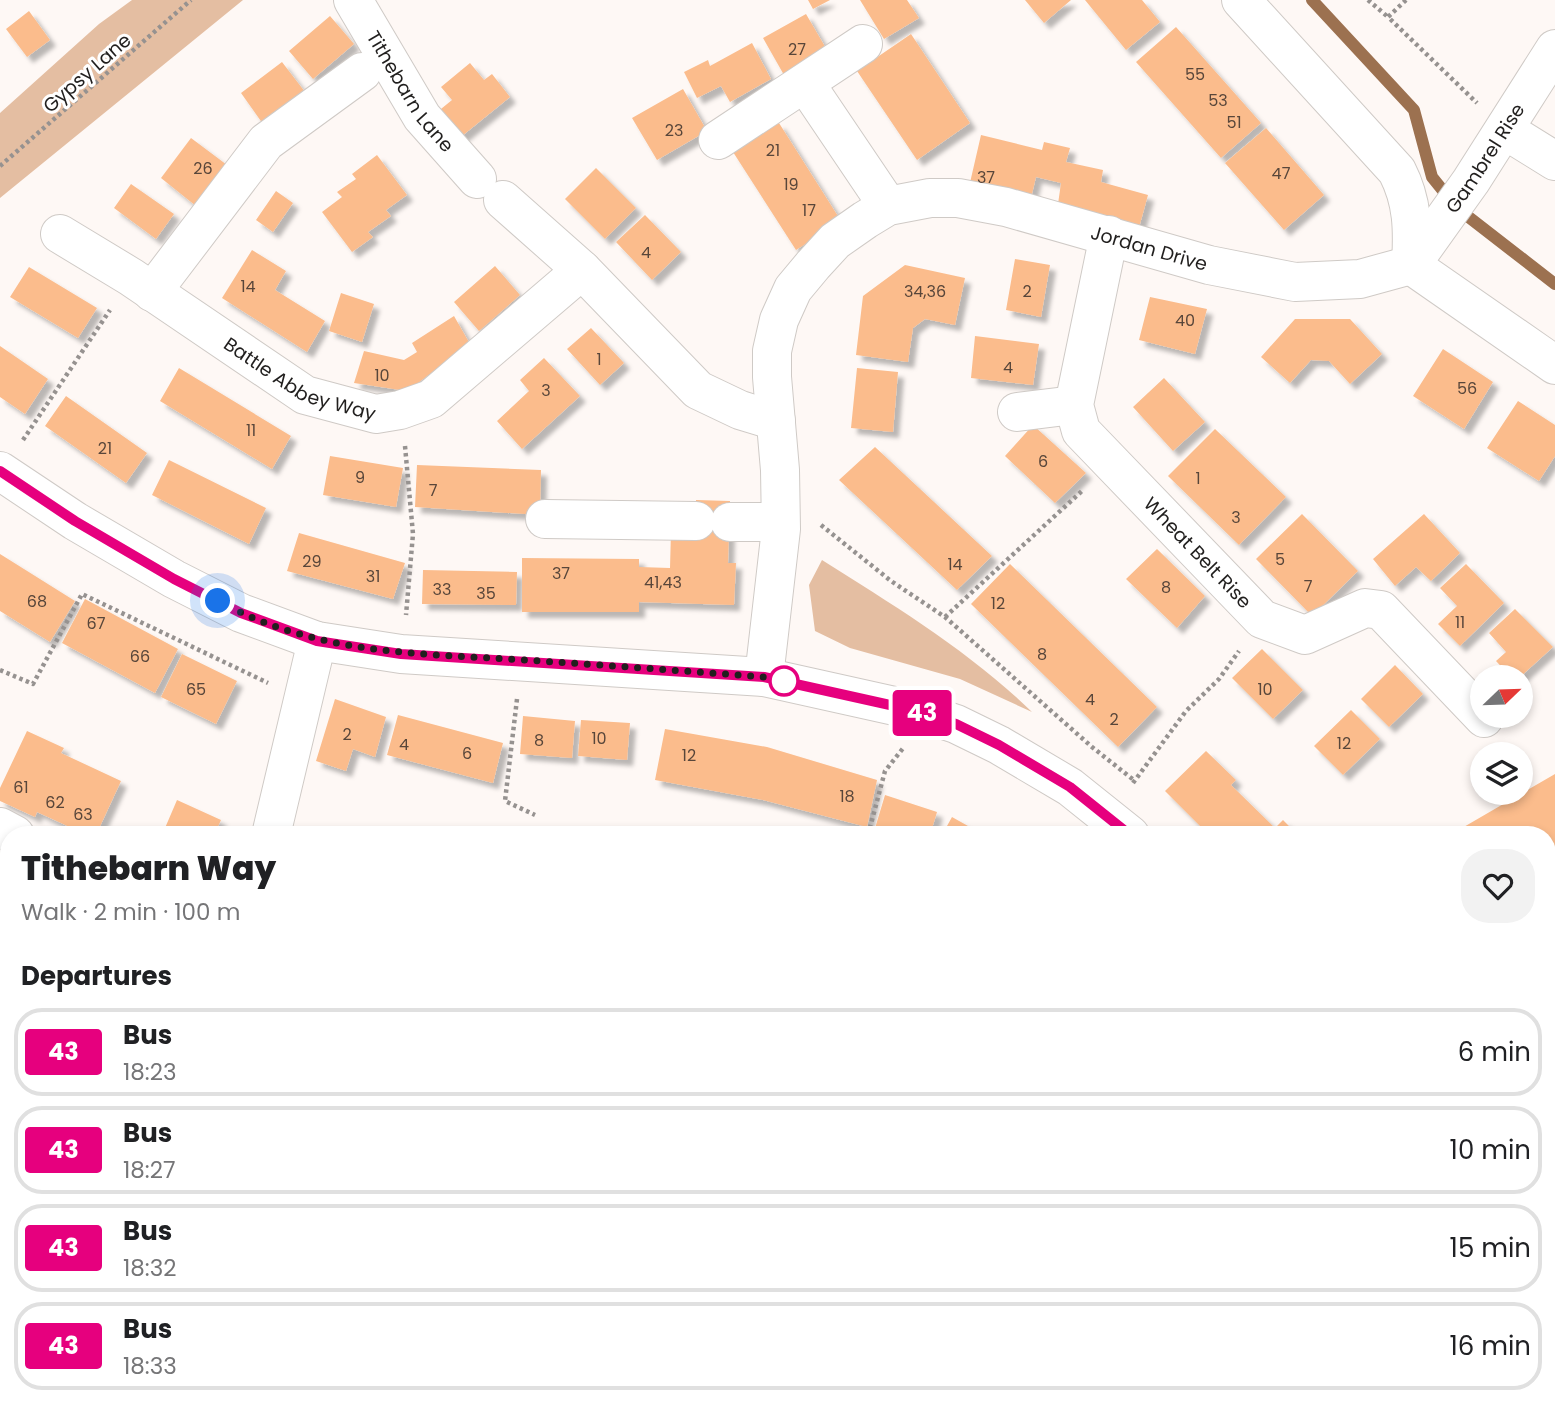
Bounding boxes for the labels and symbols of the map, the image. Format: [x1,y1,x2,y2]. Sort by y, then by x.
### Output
street label: Tithebarn Lane [360,25,460,158]
street label: Gypsy Lane [37,27,137,119]
house number: 27 [788,38,806,61]
house number: 55 [1185,63,1205,86]
house number: 53 [1208,89,1228,112]
street label: Gambrel Rise [1439,98,1531,219]
house number: 51 [1226,111,1242,134]
house number: 23 [665,119,683,142]
house number: 21 [766,139,780,162]
house number: 26 [193,157,213,180]
house number: 47 [1272,162,1291,185]
house number: 37 [977,166,995,189]
house number: 19 [783,173,799,196]
house number: 17 [802,199,816,222]
street label: Jordan Drive [1088,218,1211,277]
house number: 4 [641,241,651,264]
house number: 14 [240,275,256,298]
house number: 34,36 [904,280,946,303]
house number: 2 [1022,280,1032,303]
house number: 40 [1175,309,1195,332]
street label: Battle Abbey Way [219,330,379,427]
house number: 1 [596,348,602,371]
house number: 4 [1003,356,1013,379]
house number: 10 [374,364,390,387]
house number: 56 [1457,377,1477,400]
house number: 3 [541,379,551,402]
house number: 11 [246,419,256,442]
house number: 21 [98,437,112,460]
house number: 6 [1038,450,1048,473]
house number: 9 [355,466,365,489]
house number: 1 [1195,467,1201,490]
house number: 7 [429,479,438,502]
street label: Wheat Belt Rise [1138,491,1258,614]
house number: 3 [1231,506,1241,529]
house number: 5 [1275,548,1285,571]
house number: 29 [302,550,322,573]
house number: 14 [947,553,963,576]
house number: 37 [552,562,570,585]
house number: 31 [366,565,380,588]
house number: 41,43 [644,571,682,594]
house number: 7 [1304,575,1313,598]
house number: 8 [1161,576,1171,599]
house number: 33 [433,578,451,601]
house number: 35 [476,582,496,605]
your location [200,583,235,618]
house number: 68 [27,590,47,613]
house number: 12 [991,592,1005,615]
house number: 11 [1455,611,1465,634]
house number: 67 [87,612,106,635]
house number: 8 [1037,643,1047,666]
house number: 66 [130,645,150,668]
north arrow [1470,665,1533,728]
unlabelled marker [769,666,799,696]
house number: 65 [186,678,206,701]
house number: 10 [1257,678,1273,701]
house number: 4 [1085,688,1095,711]
line badge: 43 [890,690,954,736]
house number: 2 [1109,708,1119,731]
house number: 2 [342,723,352,746]
house number: 10 [591,727,607,750]
house number: 8 [534,729,544,752]
house number: 12 [1337,732,1351,755]
house number: 4 [399,733,409,756]
house number: 6 [462,742,472,765]
house number: 12 [682,744,696,767]
house number: 61 [13,776,29,799]
house number: 18 [839,785,855,808]
house number: 62 [45,791,65,814]
house number: 63 [73,803,93,826]

